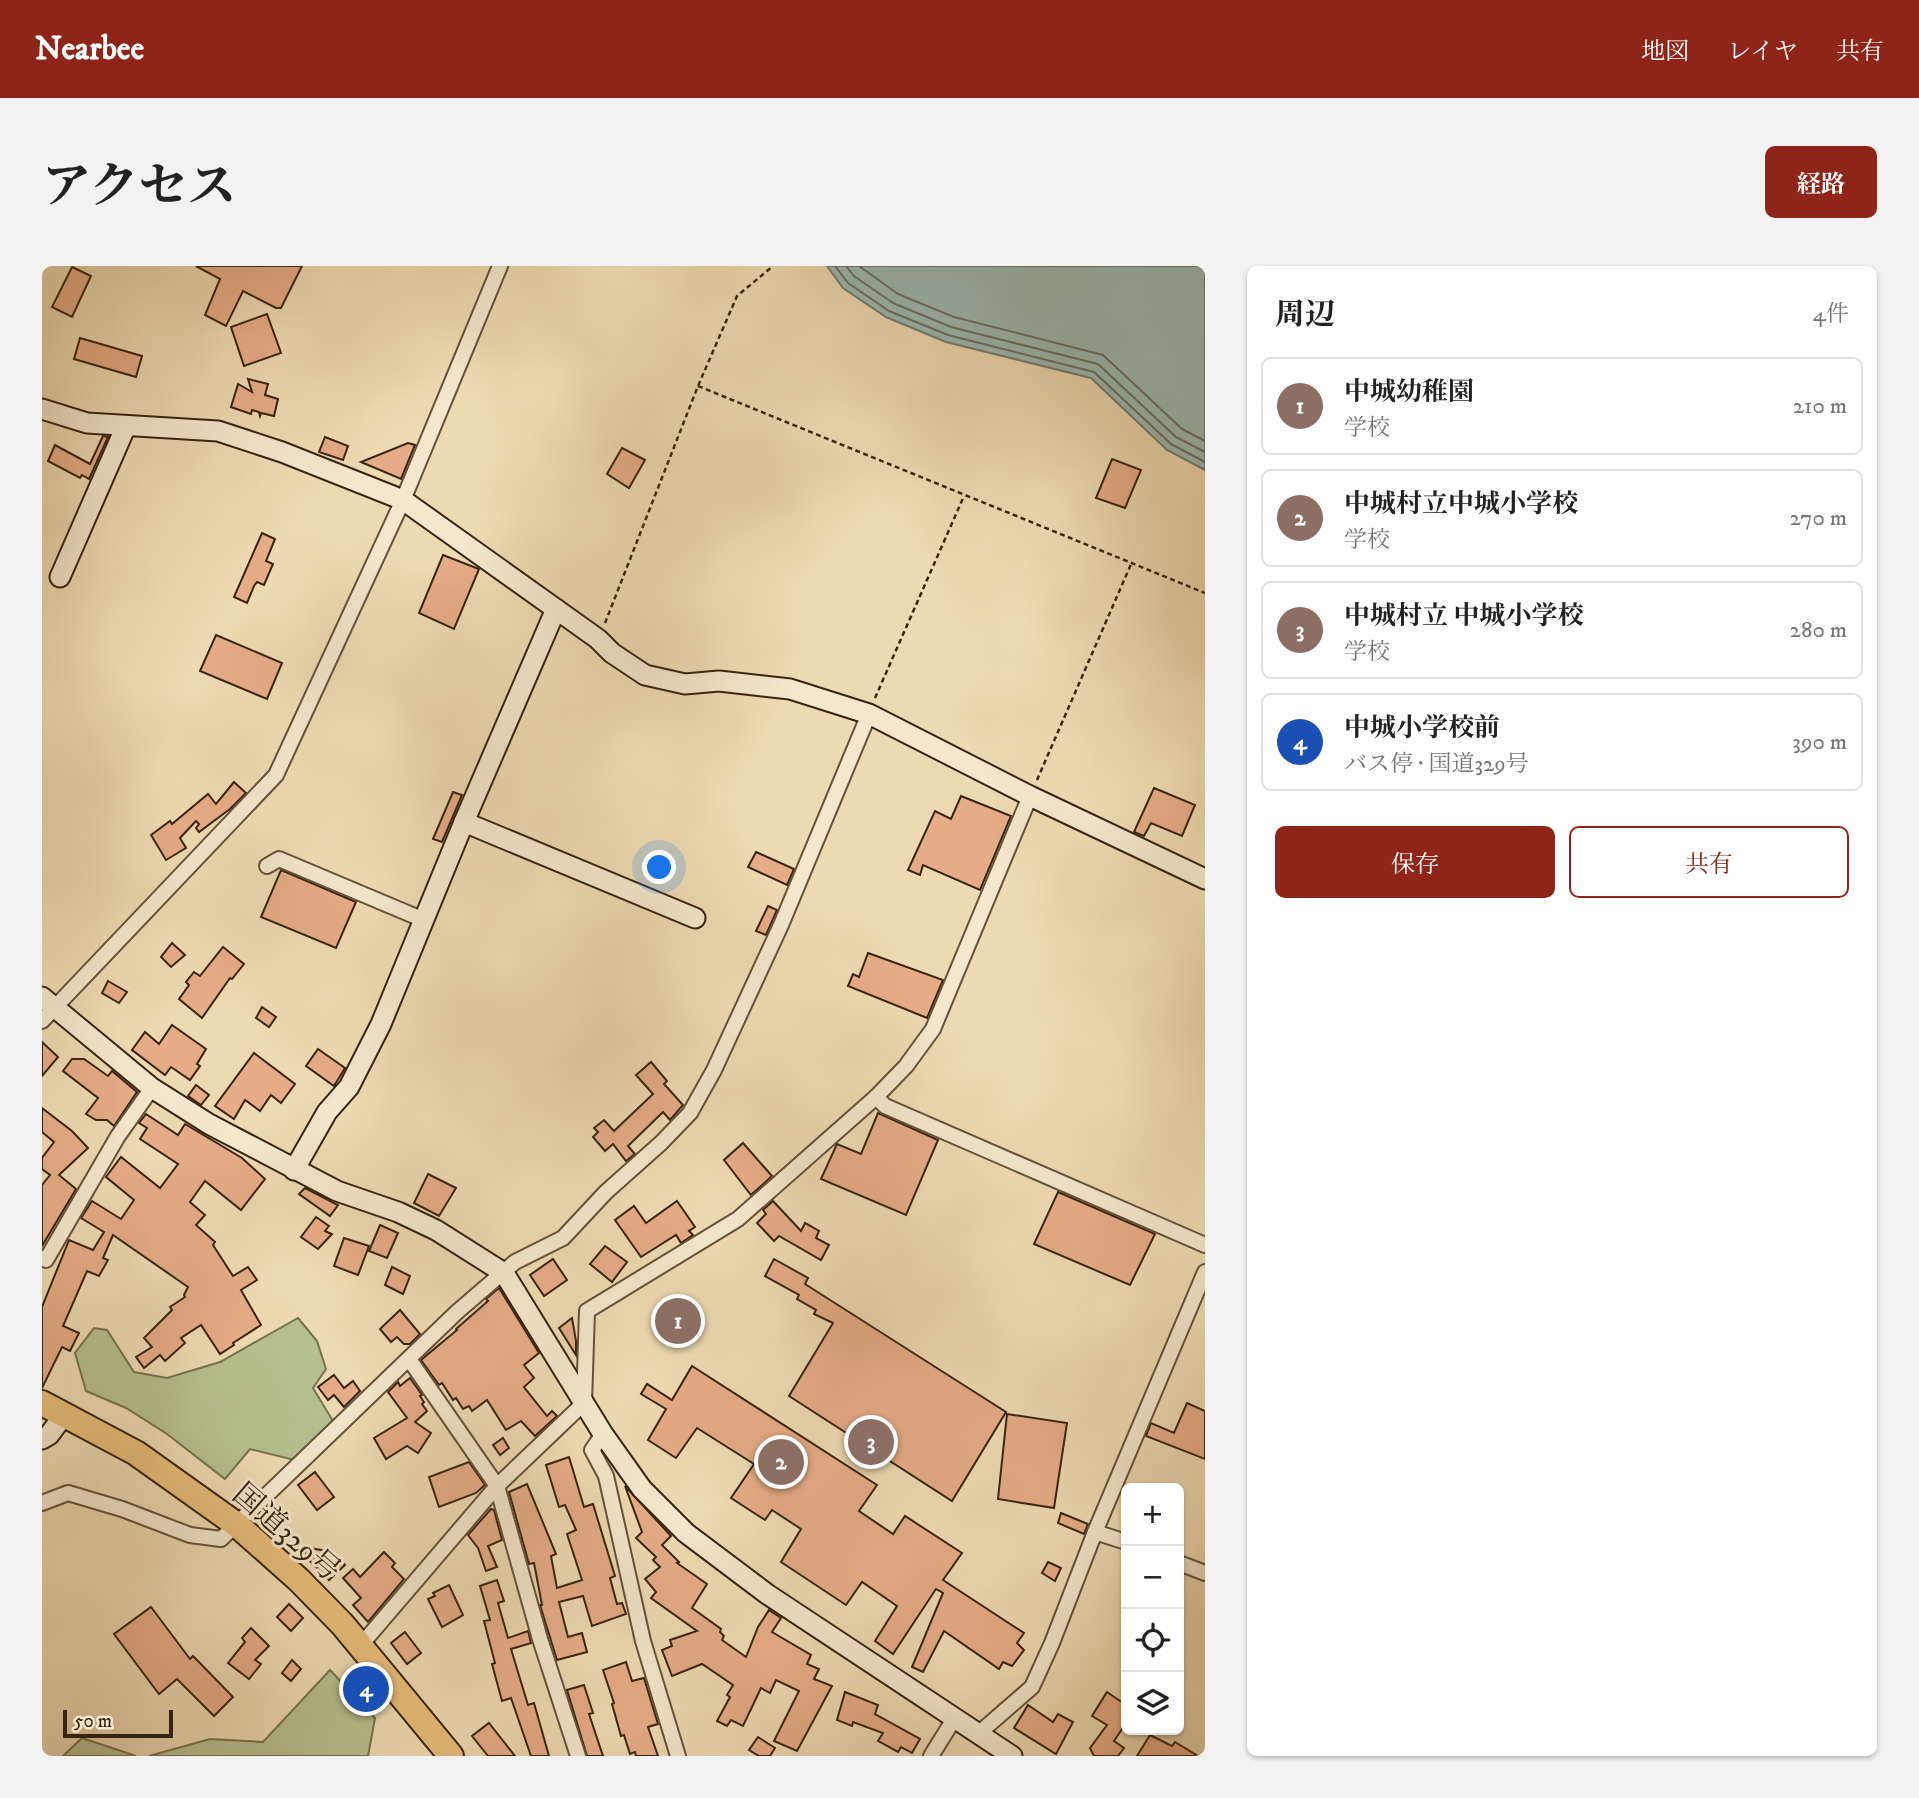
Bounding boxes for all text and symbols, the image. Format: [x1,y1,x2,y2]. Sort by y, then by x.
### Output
text: Nearbee [35,29,144,70]
text: 地図 [1641,37,1689,67]
text: レイヤ [1727,37,1798,67]
text: 共有 [1836,37,1884,67]
button: 経路 [1765,146,1877,218]
text: アクセス [42,157,237,219]
text: 周辺 [1275,297,1335,334]
text: 4件 [1813,300,1849,329]
text: 中城幼稚園 [1344,376,1474,409]
text: 1 [1296,392,1304,421]
text: 210 m [1793,392,1847,421]
text: 学校 [1344,414,1390,443]
text: 中城村立中城小学校 [1344,488,1578,521]
text: 2 [1294,504,1306,533]
text: 270 m [1790,504,1847,533]
text: 学校 [1344,526,1390,555]
text: 中城村立 中城小学校 [1344,600,1584,633]
text: 3 [1296,616,1304,645]
text: 280 m [1790,616,1847,645]
text: 学校 [1344,638,1390,667]
text: 中城小学校前 [1344,712,1500,745]
text: 4 [1293,728,1307,757]
text: 390 m [1792,728,1847,757]
text: バス停 · 国道329号 [1344,750,1529,779]
button: 保存 [1275,826,1555,898]
button: 共有 [1569,826,1849,898]
your location [642,850,676,884]
pin: 1 [655,1295,701,1347]
pin: 3 [848,1416,894,1468]
pin: 2 [758,1436,804,1488]
street label: 国道329号 [224,1476,348,1590]
map controls [1121,1483,1184,1735]
button: + [1121,1483,1184,1546]
button: − [1121,1546,1184,1609]
button: locate [1121,1609,1184,1672]
pin: 4 [343,1663,389,1715]
button: layers [1121,1672,1184,1735]
scale bar [63,1707,173,1739]
text: 50 m [74,1710,112,1733]

